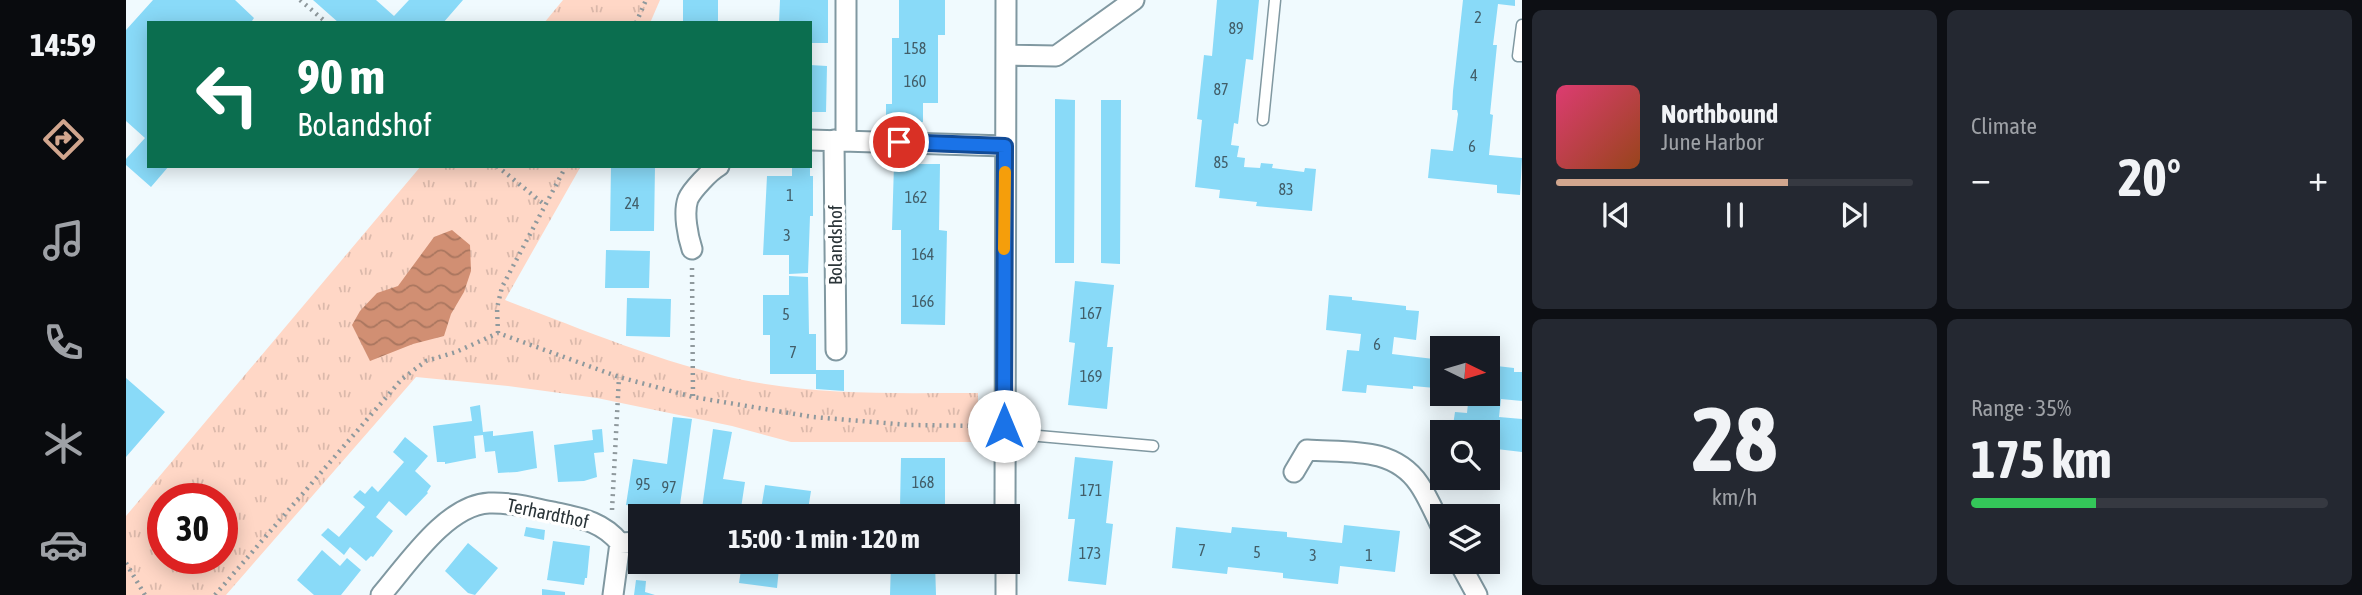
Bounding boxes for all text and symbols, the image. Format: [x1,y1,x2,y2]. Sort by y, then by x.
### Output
house number: 2 [1474,8,1482,26]
house number: 89 [1228,19,1244,37]
text: 14:59 [30,26,96,63]
house number: 158 [904,39,926,57]
text: 90 m [297,48,385,104]
icon: left [182,49,273,140]
house number: 4 [1470,66,1478,84]
house number: 160 [904,72,926,90]
house number: 87 [1213,80,1229,98]
text: Northbound [1661,99,1778,129]
text: Bolandshof [297,106,432,143]
pin [869,112,929,172]
text: Climate [1971,113,2037,139]
icon: directions [39,115,88,164]
icon: arrive [880,123,918,161]
text: June Harbor [1661,129,1764,155]
house number: 6 [1468,137,1476,155]
text: 20° [2118,147,2181,207]
house number: 85 [1213,153,1229,171]
text: − [1971,156,1991,199]
text: + [2308,156,2328,199]
house number: 83 [1278,180,1294,198]
house number: 1 [786,186,794,204]
house number: 162 [905,188,927,206]
house number: 24 [624,194,640,212]
icon: previous [1597,196,1635,234]
icon: pause [1716,196,1754,234]
icon: next [1835,196,1873,234]
street label: Bolandshof [824,205,846,285]
icon: music [39,216,88,265]
house number: 3 [783,226,791,244]
house number: 164 [912,245,934,263]
house number: 166 [912,292,934,310]
house number: 167 [1080,304,1102,322]
house number: 5 [782,305,790,323]
icon: phone [39,318,88,367]
house number: 6 [1373,335,1381,353]
north arrow [1430,336,1500,406]
map controls [1430,336,1500,574]
house number: 7 [789,343,797,361]
house number: 169 [1080,367,1102,385]
text: 28 [1692,386,1777,490]
position arrow [967,389,1041,463]
text: Range · 35% [1971,395,2071,421]
icon: climate [39,419,88,468]
button: search [1430,420,1500,490]
text: 175 km [1971,429,2112,489]
house number: 168 [912,473,934,491]
house number: 95 [635,475,651,493]
house number: 97 [661,478,677,496]
house number: 171 [1080,481,1102,499]
speed limit sign: 30 [147,483,238,574]
text: km/h [1712,484,1757,510]
street label: Terhardthof [505,494,591,532]
button: layers [1430,504,1500,574]
icon: car [39,520,88,569]
text: 15:00 · 1 min · 120 m [728,524,920,554]
house number: 7 [1198,541,1206,559]
house number: 5 [1253,543,1261,561]
house number: 173 [1079,544,1101,562]
house number: 3 [1309,546,1317,564]
house number: 1 [1365,546,1373,564]

